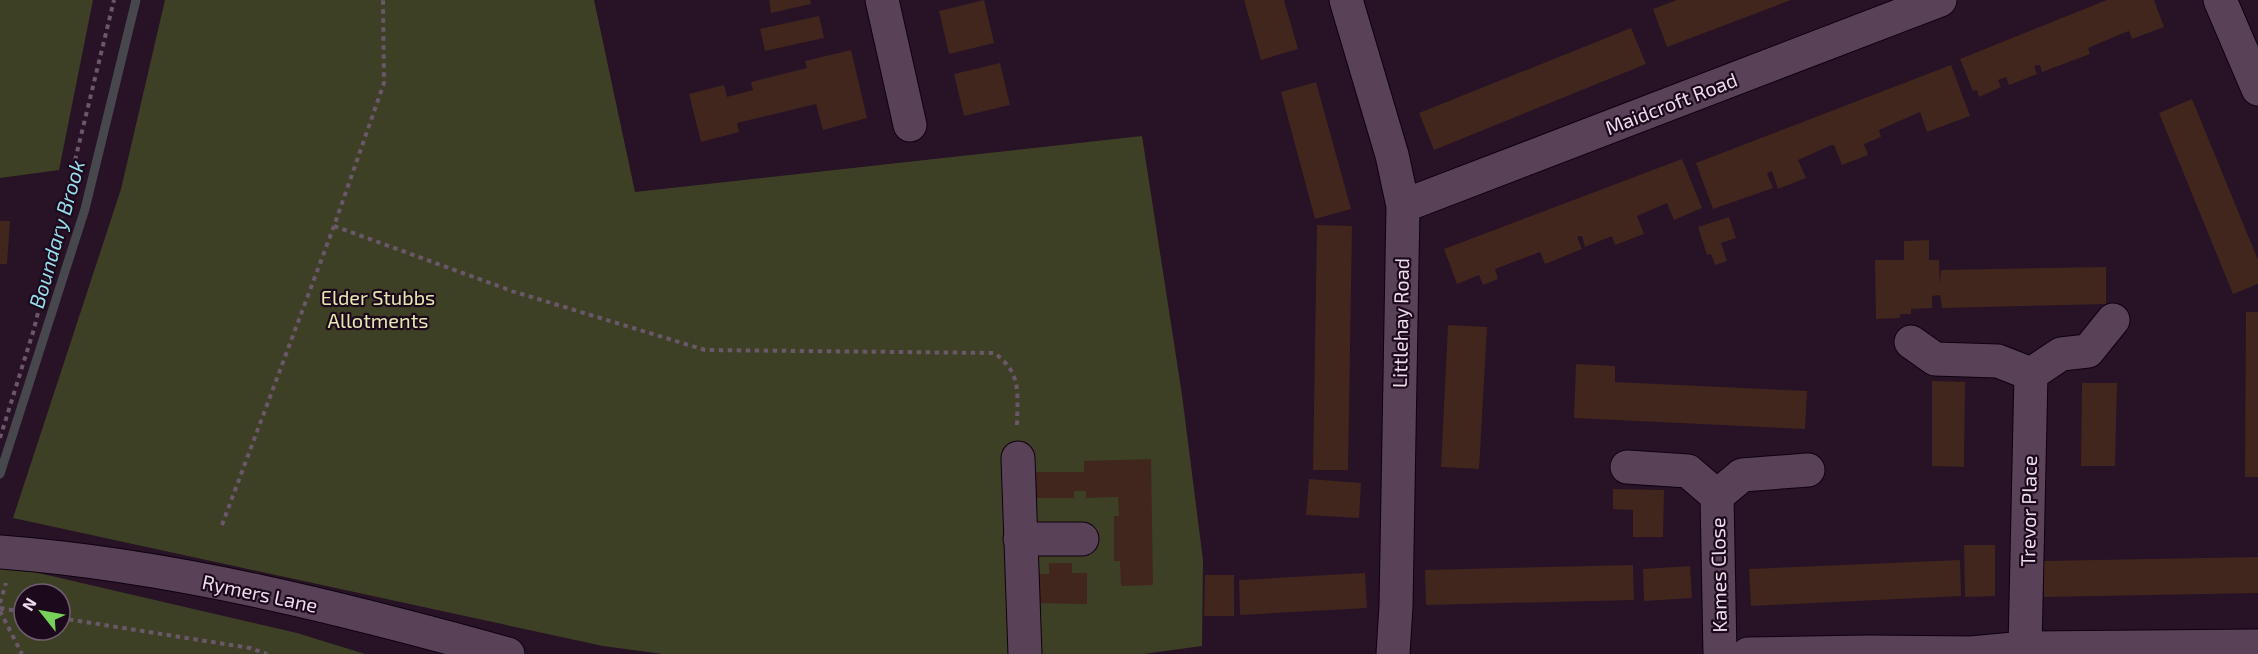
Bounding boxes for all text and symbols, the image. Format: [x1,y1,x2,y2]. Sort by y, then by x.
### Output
street label: Maidcroft Road [1602,67,1740,139]
water label: Boundary Brook [23,157,90,311]
street label: Littlehay Road [1387,258,1413,388]
park label: Elder Stubbs Allotments [321,285,435,332]
street label: Trevor Place [2015,455,2041,567]
street label: Kames Close [1705,517,1731,633]
street label: Rymers Lane [200,569,320,617]
north arrow [12,582,72,642]
text: N [18,594,40,614]

